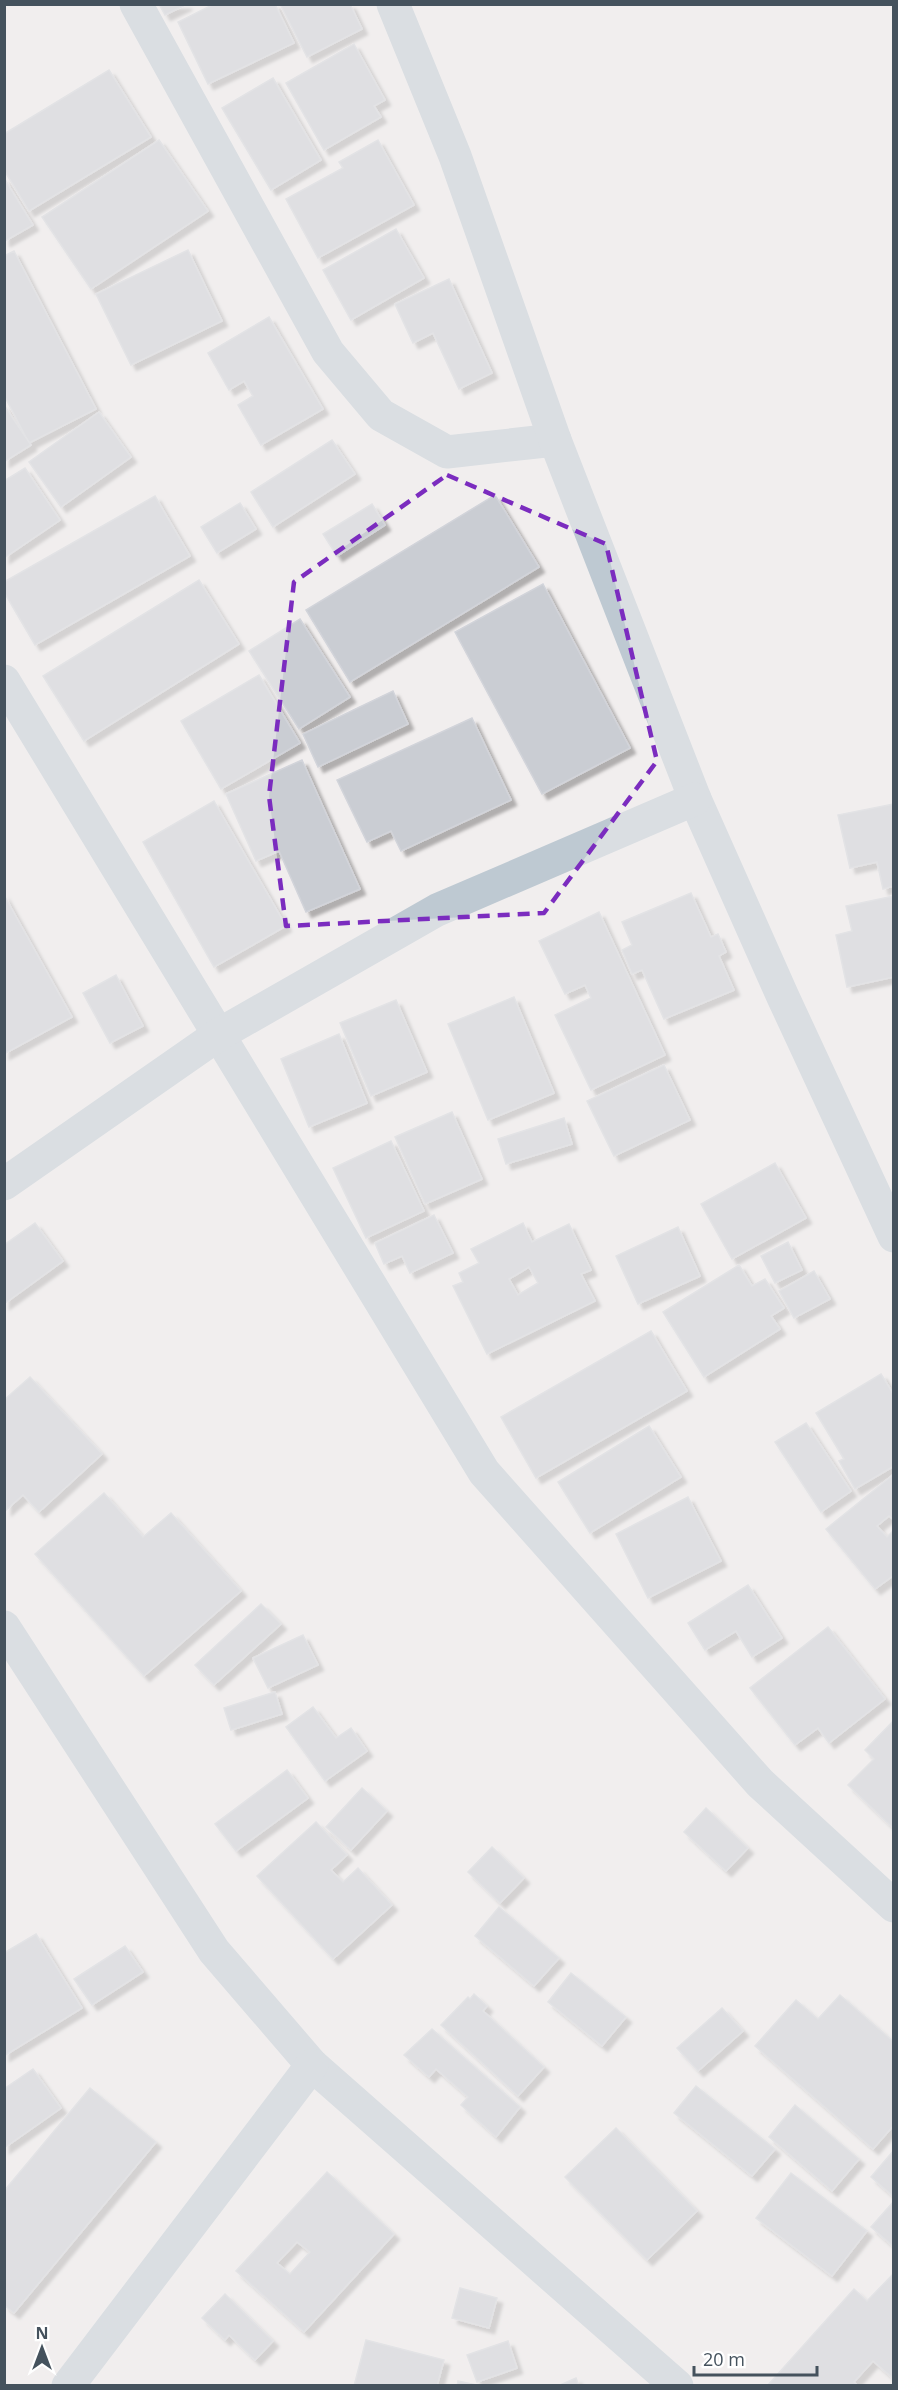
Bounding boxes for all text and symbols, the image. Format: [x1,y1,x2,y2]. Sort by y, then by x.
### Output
north arrow [12,2318,72,2378]
text: N [35,2322,49,2344]
scale bar [694,2339,817,2377]
text: 20 m [703,2347,745,2371]

